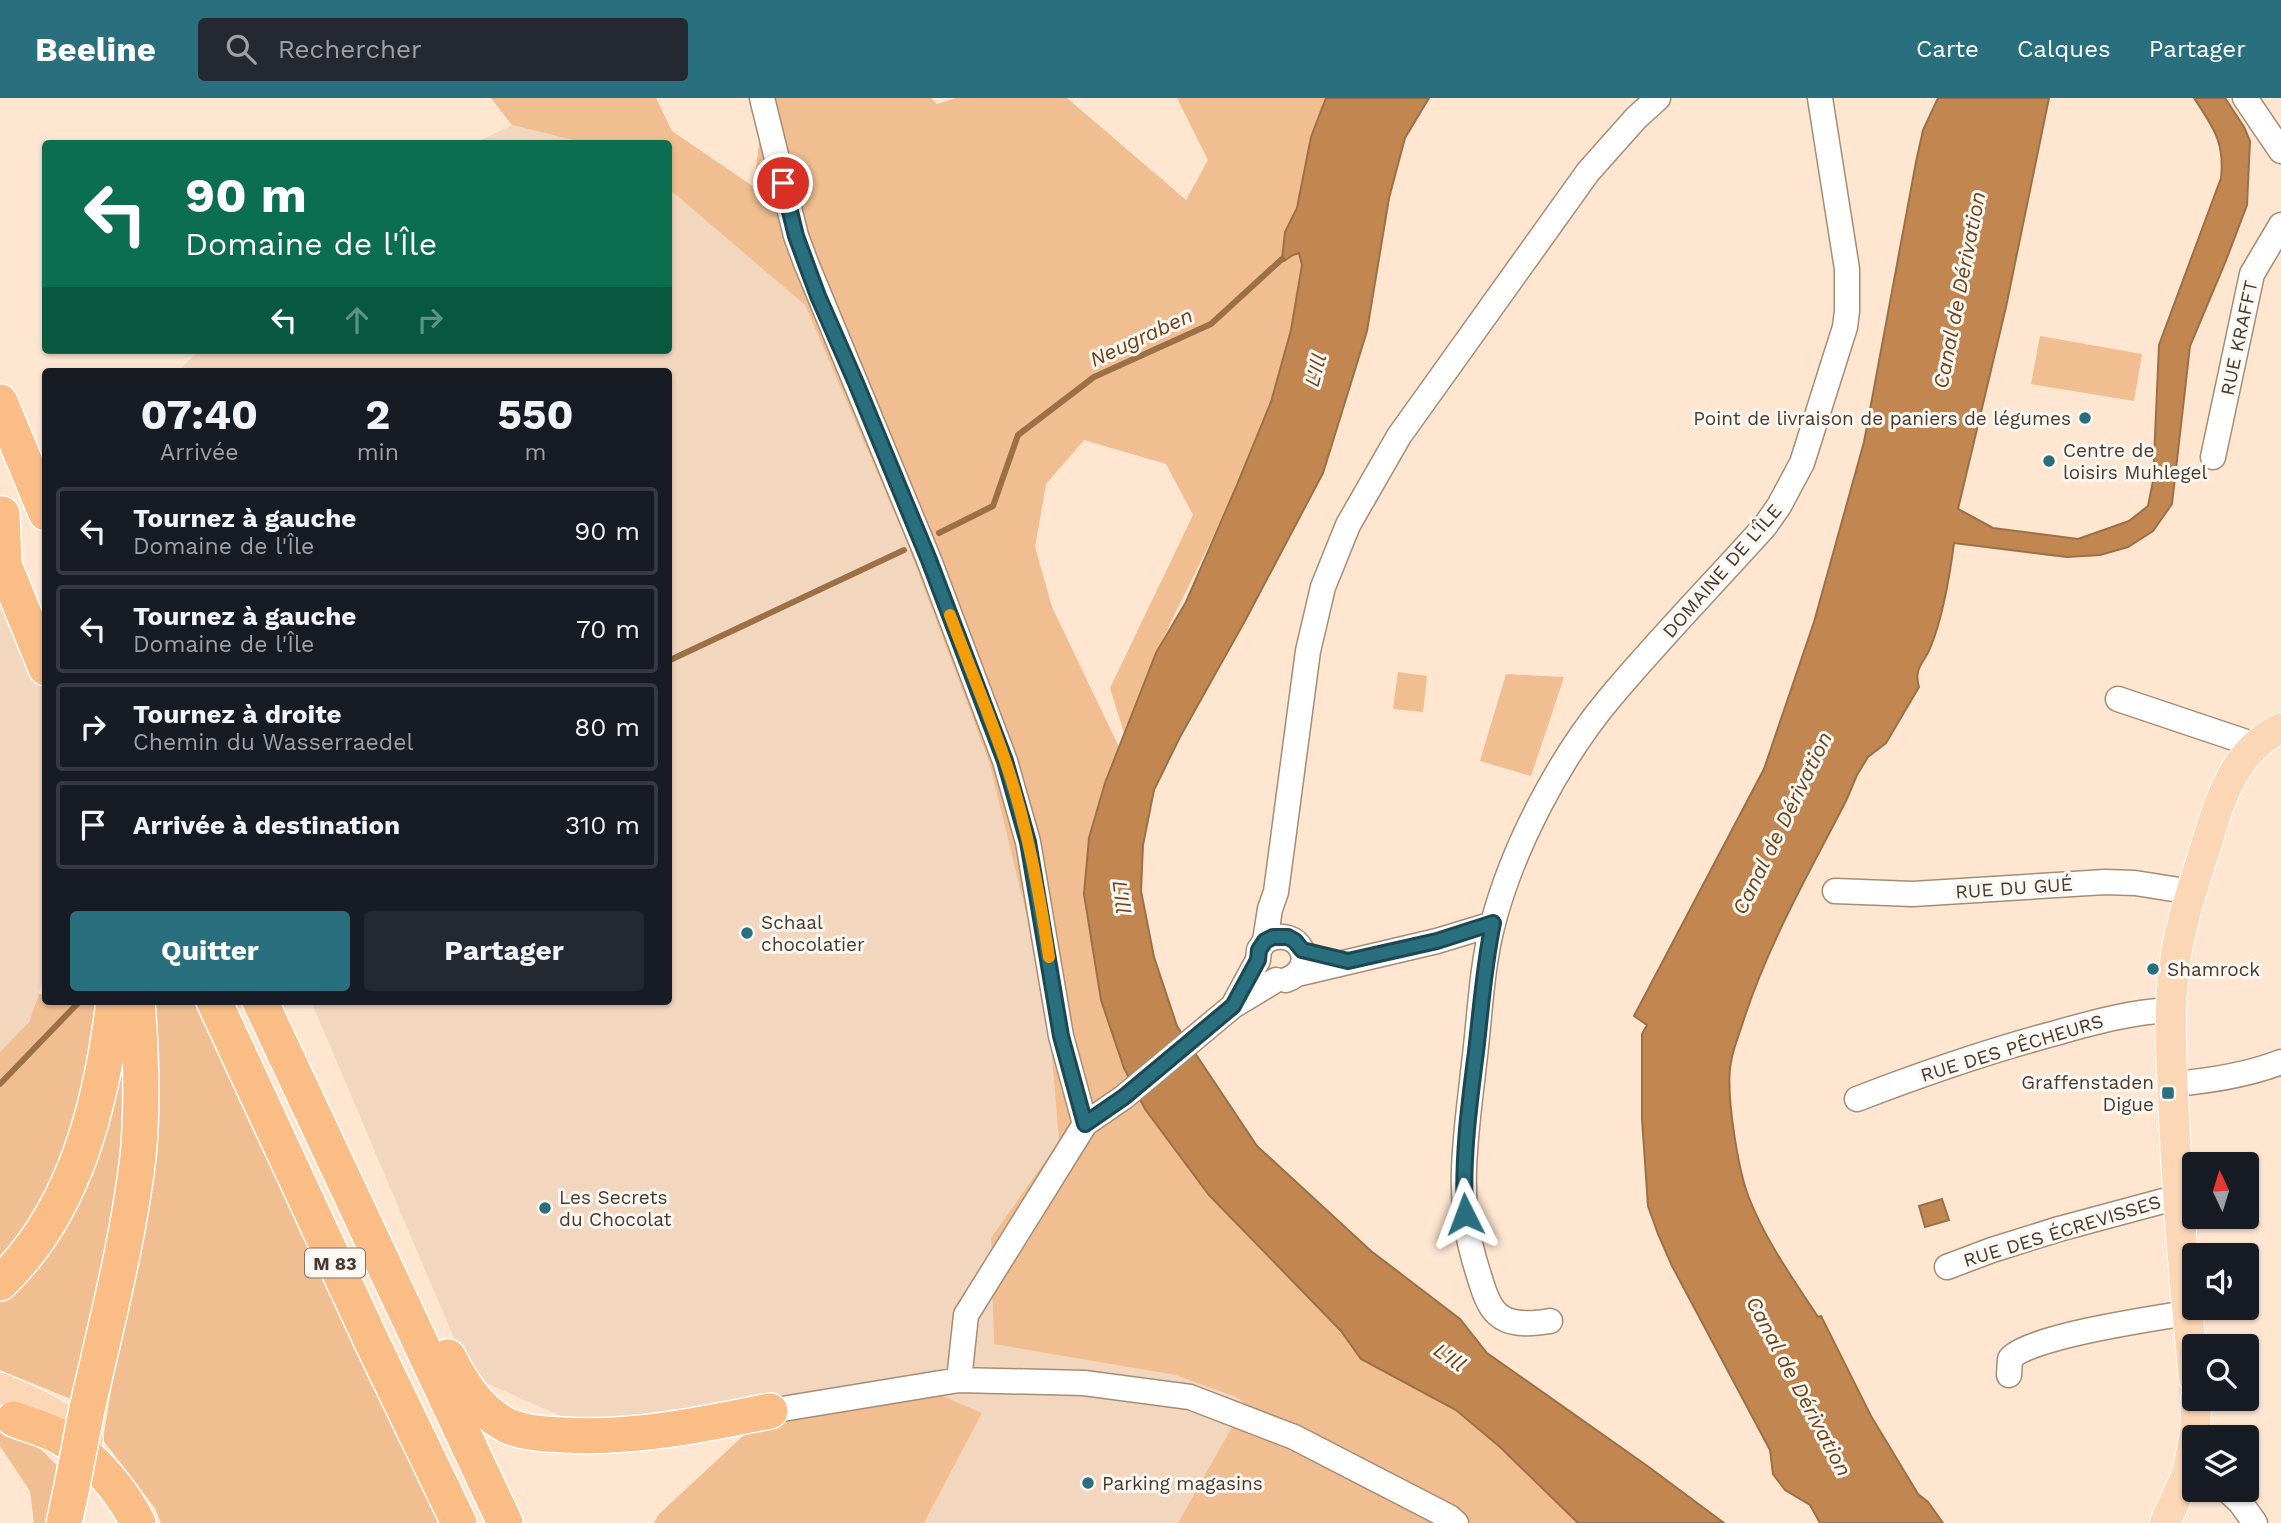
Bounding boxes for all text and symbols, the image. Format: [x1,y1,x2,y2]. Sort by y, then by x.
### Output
search box [198,18,688,81]
text: Beeline [35,30,156,69]
icon: search [222,30,260,68]
text: Rechercher [278,34,422,64]
text: Carte [1916,35,1979,63]
text: Calques [2017,35,2111,63]
text: Partager [2149,35,2246,63]
pin [753,153,813,213]
icon: arrive [764,164,802,202]
text: 90 m [185,166,307,224]
icon: left [70,168,161,259]
water label: Canal de Dérivation [1928,189,1990,391]
text: Domaine de l'Île [185,225,437,263]
street label: RUE KRAFFT [2216,278,2262,398]
icon: left [265,301,303,339]
icon: ahead [338,301,376,339]
icon: right [411,301,449,339]
water label: Neugraben [1086,302,1196,372]
water label: L'Ill [1299,351,1331,389]
text: 07:40 [141,390,258,439]
text: 2 [365,390,390,439]
text: 550 [497,390,573,439]
place label: Point de livraison de paniers de légumes [1693,407,2071,430]
marker: Point de livraison de paniers de légumes [2077,410,2093,426]
text: Arrivée [160,439,239,466]
text: min [357,439,399,466]
text: m [524,439,546,466]
place label: Centre de loisirs Muhlegel [2063,439,2208,484]
marker: Centre de loisirs Muhlegel [2041,453,2057,469]
street label: DOMAINE DE L'ÎLE [1658,499,1786,643]
text: Tournez à gauche [133,503,356,533]
icon: left [74,512,112,550]
text: 90 m [574,516,640,546]
text: Domaine de l'Île [133,533,314,560]
text: Tournez à gauche [133,601,356,631]
icon: left [74,610,112,648]
text: 70 m [576,614,640,644]
text: Domaine de l'Île [133,631,314,658]
text: Tournez à droite [133,699,342,729]
icon: right [74,708,112,746]
text: 80 m [574,712,640,742]
water label: Canal de Dérivation [1727,728,1837,918]
text: Chemin du Wasserraedel [133,729,414,756]
icon: arrive [74,806,112,844]
text: Arrivée à destination [133,810,400,840]
text: 310 m [565,810,640,840]
street label: RUE DU GUÉ [1955,872,2073,904]
water label: L'Ill [1108,879,1136,915]
button: Quitter [70,911,350,991]
button: Partager [364,911,644,991]
place label: Schaal chocolatier [761,911,865,956]
marker: Schaal chocolatier [739,925,755,941]
place label: Shamrock [2167,958,2260,981]
marker: Shamrock [2145,961,2161,977]
street label: RUE DES PÊCHEURS [1918,1009,2106,1087]
place label: Graffenstaden Digue [2021,1071,2154,1116]
marker: Graffenstaden Digue [2160,1085,2176,1101]
north arrow [2182,1152,2259,1228]
map controls [2182,1152,2259,1502]
position arrow [1428,1177,1502,1251]
place label: Les Secrets du Chocolat [559,1186,672,1231]
street label: RUE DES ÉCREVISSES [1960,1190,2164,1272]
marker: Les Secrets du Chocolat [537,1200,553,1216]
button: sound [2182,1243,2259,1320]
road number: M 83 [305,1248,365,1278]
water label: Canal de Dérivation [1741,1292,1857,1480]
button: search [2182,1334,2259,1411]
water label: L'Ill [1429,1337,1471,1377]
button: layers [2182,1425,2259,1502]
place label: Parking magasins [1102,1472,1263,1495]
marker: Parking magasins [1080,1475,1096,1491]

